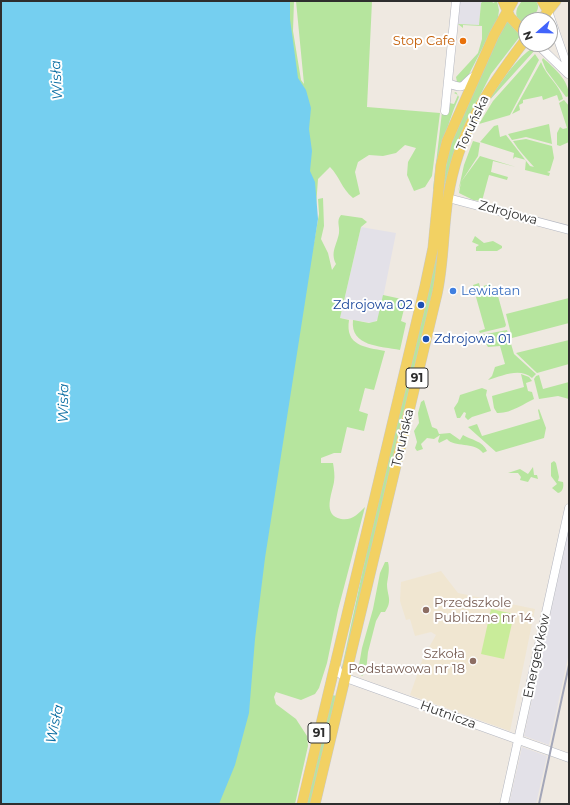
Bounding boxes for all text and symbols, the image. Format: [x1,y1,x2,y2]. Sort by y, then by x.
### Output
north arrow [518,12,558,52]
text: N [520,29,536,42]
place label: Stop Cafe [393,33,455,49]
marker: Stop Cafe [458,36,468,46]
water label: Wisła [48,60,66,100]
street label: Toruńska [453,93,493,153]
street label: Zdrojowa [477,198,539,228]
place label: Lewiatan [461,283,520,299]
marker: Lewiatan [448,286,458,296]
place label: Zdrojowa 02 [333,297,413,313]
marker: Zdrojowa 02 [416,300,426,310]
place label: Zdrojowa 01 [434,331,511,347]
marker: Zdrojowa 01 [421,334,431,344]
road number: 91 [406,368,428,388]
water label: Wisła [55,383,73,423]
street label: Toruńska [389,407,417,469]
place label: Przedszkole Publiczne nr 14 [434,595,532,626]
marker: Przedszkole Publiczne nr 14 [421,605,431,615]
street label: Energetyków [520,612,554,700]
place label: Szkoła Podstawowa nr 18 [348,646,465,677]
marker: Szkoła Podstawowa nr 18 [468,656,478,666]
street label: Hutnicza [418,698,478,732]
water label: Wisła [43,703,67,745]
road number: 91 [308,723,330,743]

